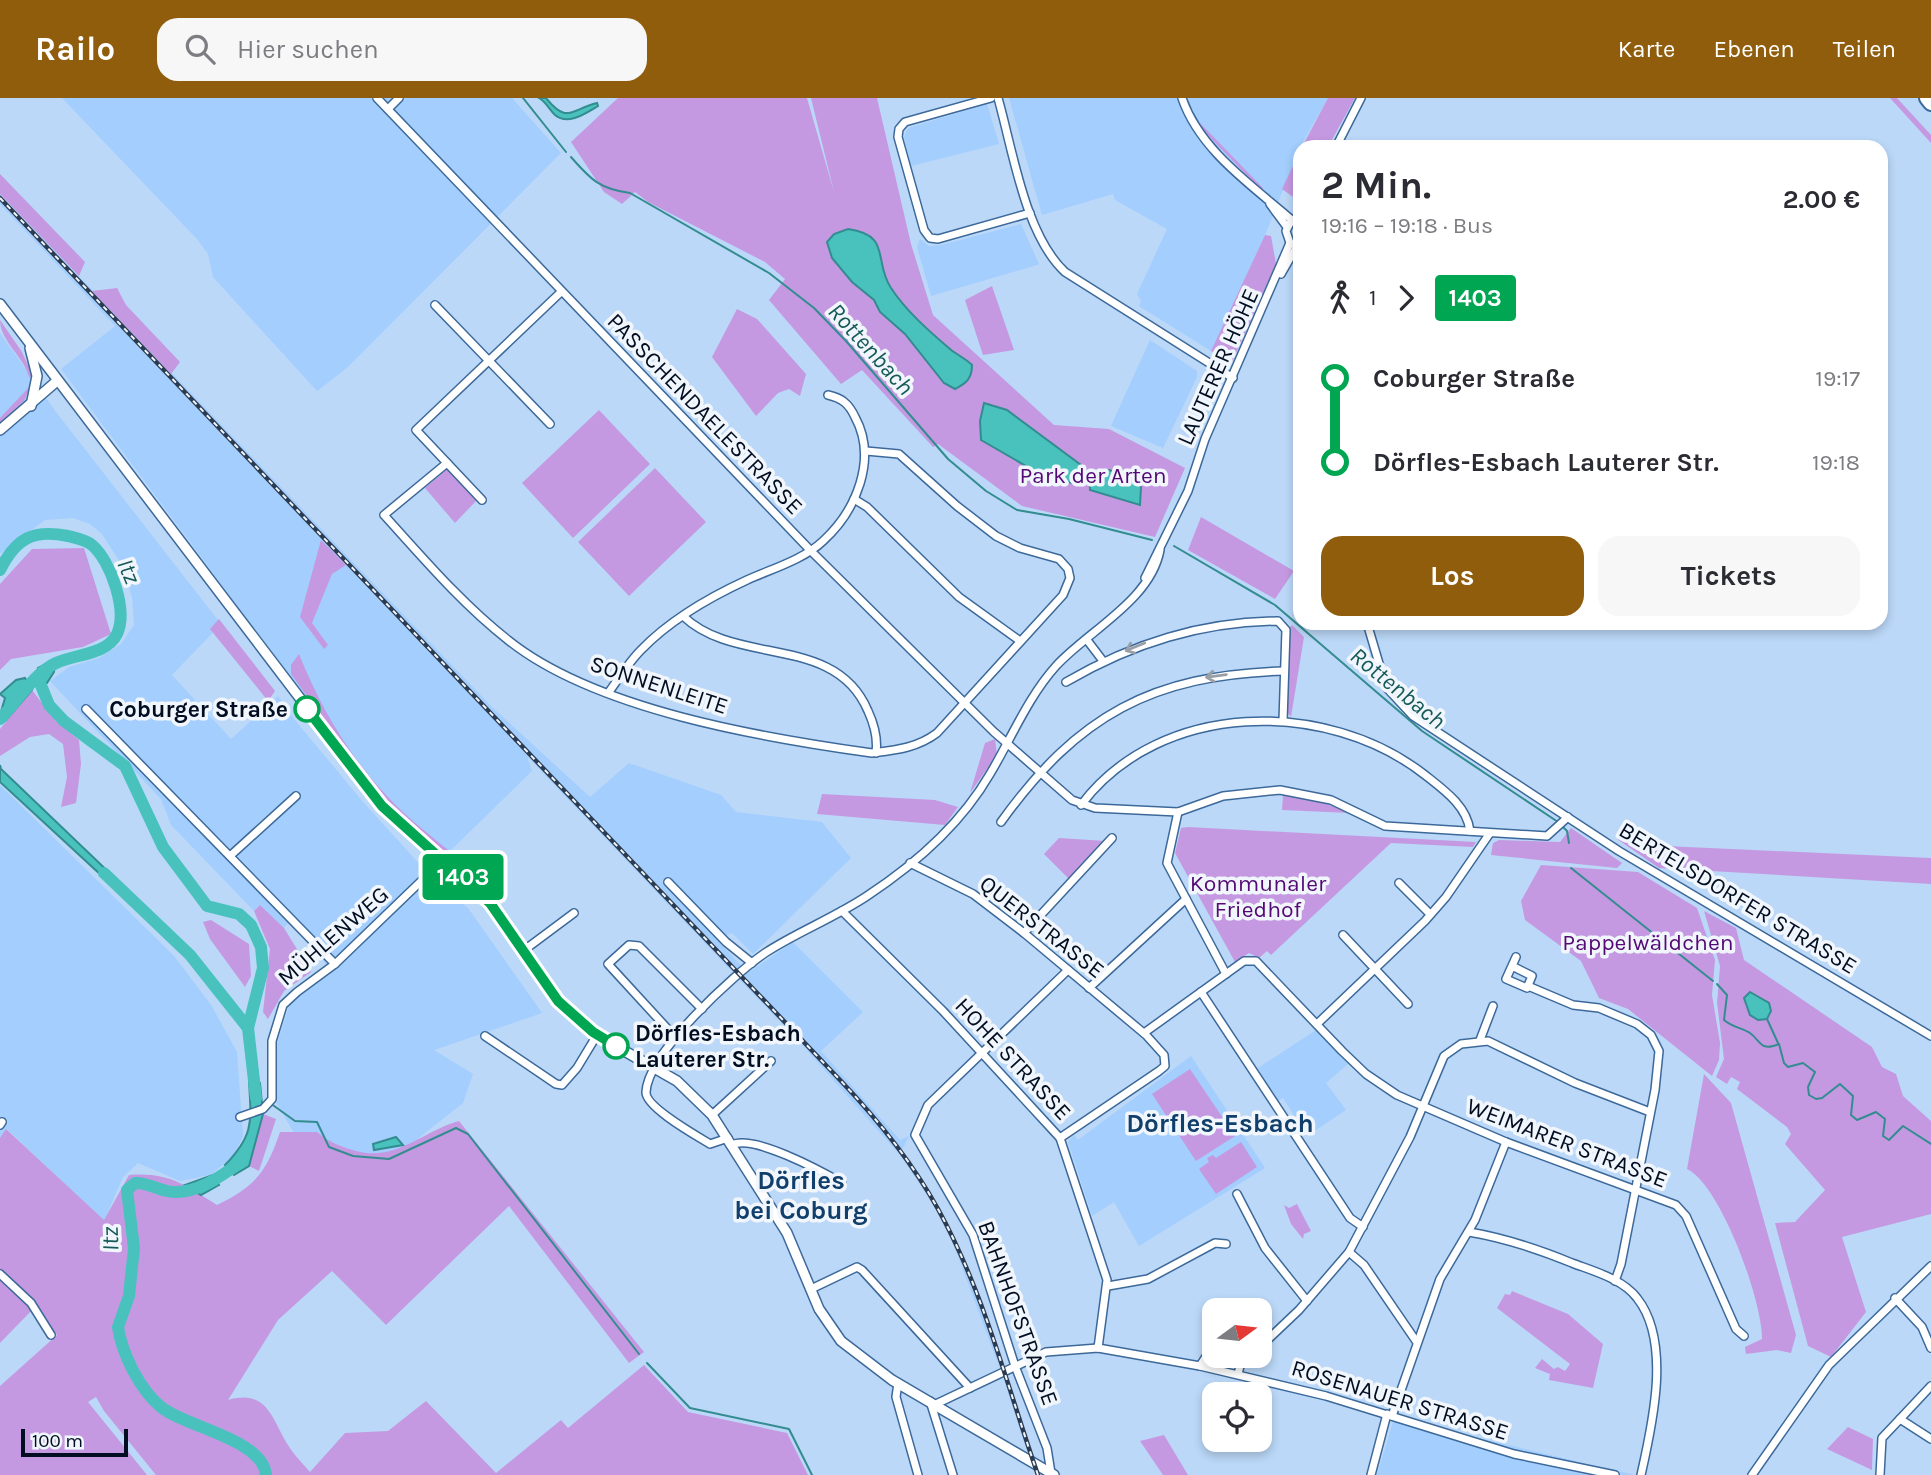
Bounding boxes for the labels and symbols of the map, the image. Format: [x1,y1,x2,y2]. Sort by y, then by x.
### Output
street label: LAUTERER HÖHE [1171,285,1265,449]
water label: Rottenbach [822,297,920,401]
street label: PASSCHENDAELESTRASSE [602,308,808,520]
park label: Park der Arten [1019,462,1167,489]
water label: Itz [111,554,147,588]
one-way arrow [1124,641,1146,654]
water label: Rottenbach [1345,641,1451,735]
street label: SONNENLEITE [587,650,731,720]
one-way arrow [1205,669,1228,682]
place label: Coburger Straße [109,696,288,723]
marker: Coburger Straße [294,696,320,722]
street label: BERTELSDORFER STRASSE [1614,816,1862,980]
line badge: 1403 [414,854,512,900]
street label: QUERSTRASSE [974,870,1110,984]
park label: Kommunaler Friedhof [1190,870,1327,923]
street label: MÜHLENWEG [272,881,394,991]
park label: Pappelwäldchen [1562,929,1734,956]
street label: HOHE STRASSE [949,992,1077,1126]
place label: Dörfles-Esbach Lauterer Str. [635,1020,801,1073]
marker: Dörfles-Esbach Lauterer Str. [603,1033,629,1059]
street label: WEIMARER STRASSE [1463,1092,1671,1194]
district label: Dörfles-Esbach [1126,1108,1314,1139]
district label: Dörfles bei Coburg [734,1165,868,1226]
street label: BAHNHOFSTRASSE [972,1217,1064,1409]
water label: Itz [96,1226,124,1252]
north arrow [1202,1298,1272,1368]
street label: ROSENAUER STRASSE [1288,1354,1512,1446]
scale bar [21,1426,128,1458]

